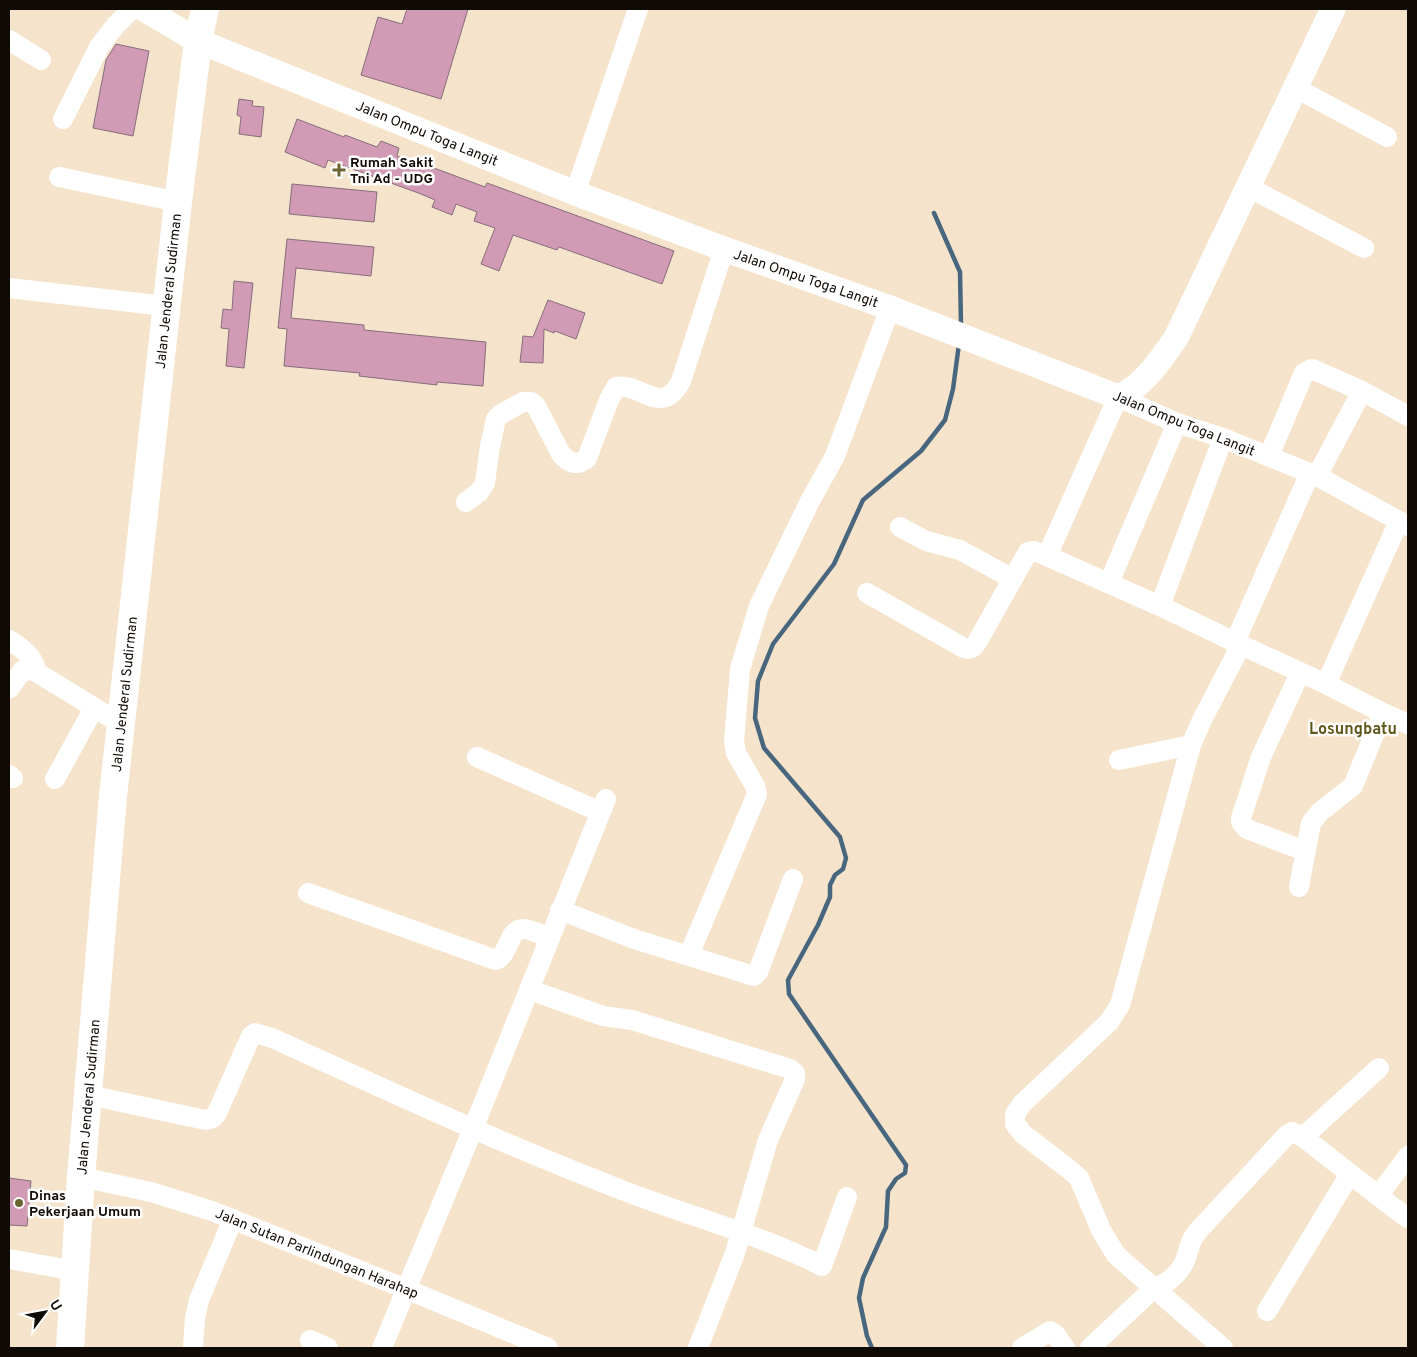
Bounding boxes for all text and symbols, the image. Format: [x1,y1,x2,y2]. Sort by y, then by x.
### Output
street label: Jalan Ompu Toga Langit [353,98,500,171]
place label: Rumah Sakit Tni Ad - UDG [350,155,433,188]
marker: Rumah Sakit Tni Ad - UDG [332,163,346,177]
street label: Jalan Jenderal Sudirman [153,213,186,370]
street label: Jalan Ompu Toga Langit [731,247,880,312]
street label: Jalan Ompu Toga Langit [1110,388,1257,461]
street label: Jalan Jenderal Sudirman [109,616,142,773]
district label: Losungbatu [1309,720,1397,740]
street label: Jalan Jenderal Sudirman [74,1019,105,1176]
place label: Dinas Pekerjaan Umum [29,1188,141,1221]
marker: Dinas Pekerjaan Umum [13,1197,25,1209]
street label: Jalan Sutan Parlindungan Harahap [212,1206,421,1303]
north arrow [20,1287,70,1337]
text: U [45,1297,65,1315]

